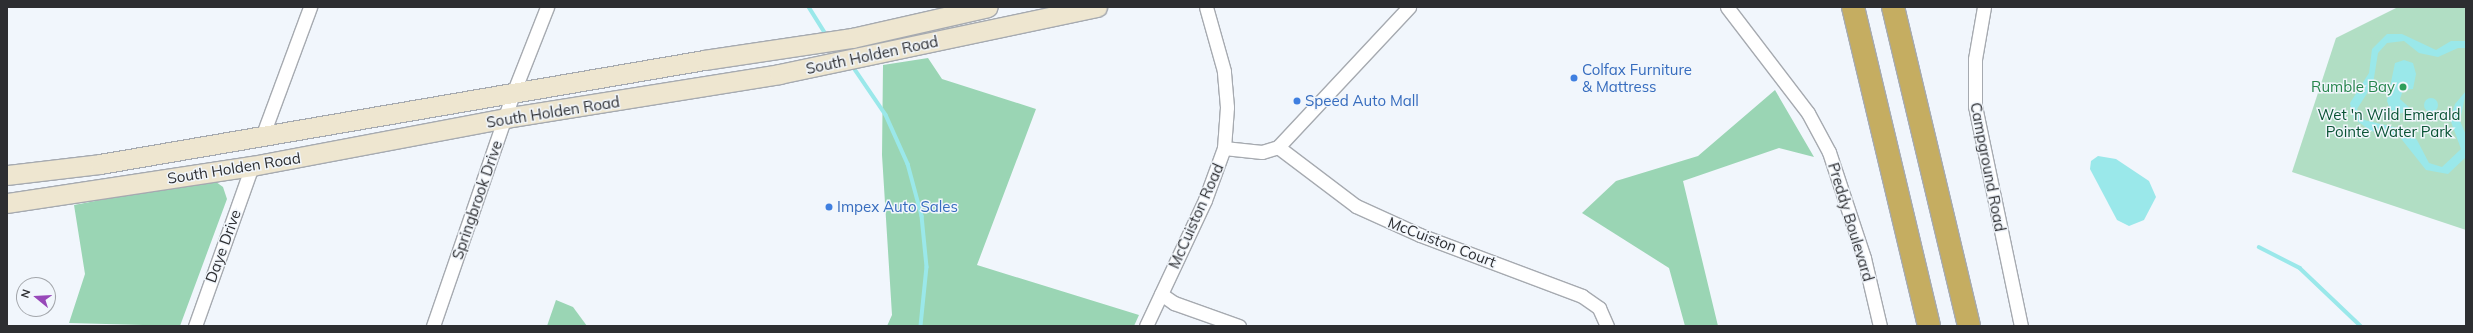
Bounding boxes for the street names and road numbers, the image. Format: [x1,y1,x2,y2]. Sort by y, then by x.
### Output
street label: South Holden Road [804,32,940,78]
street label: South Holden Road [485,93,621,131]
street label: Campground Road [1967,101,2009,233]
street label: Springbrook Drive [448,138,506,262]
street label: South Holden Road [166,149,302,187]
street label: Preddy Boulevard [1824,160,1878,284]
street label: McCuiston Road [1165,161,1227,271]
street label: Daye Drive [201,207,245,285]
street label: McCuiston Court [1385,213,1499,271]

